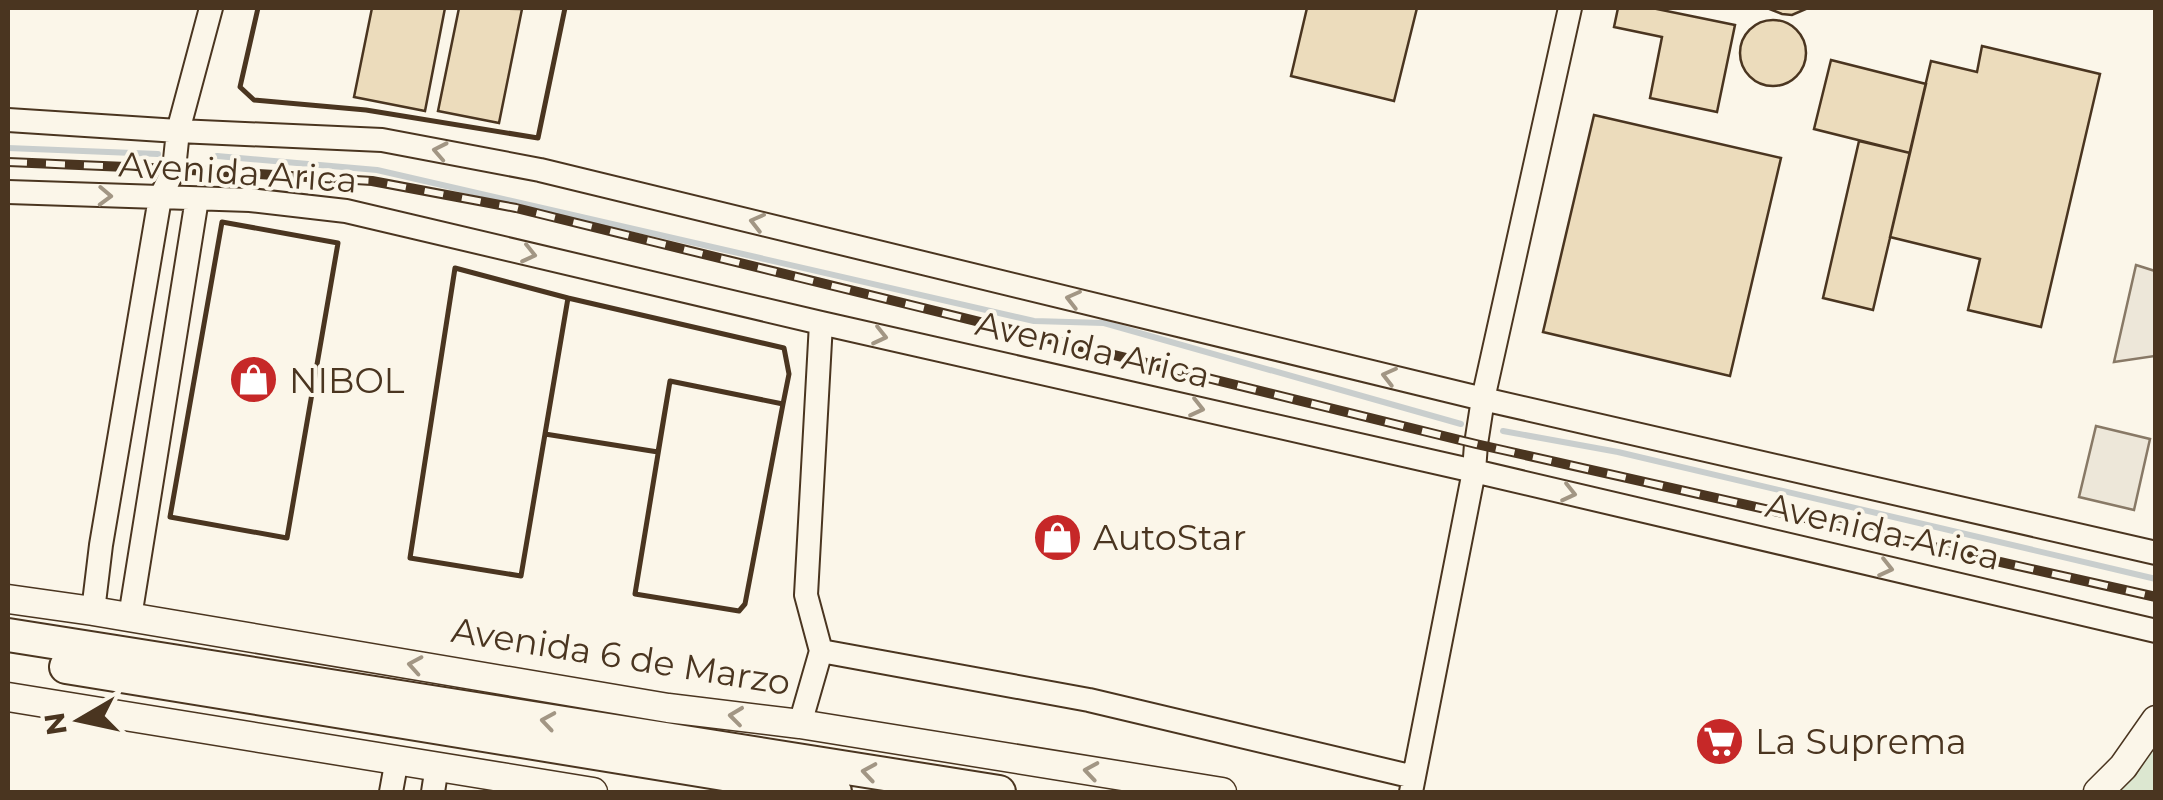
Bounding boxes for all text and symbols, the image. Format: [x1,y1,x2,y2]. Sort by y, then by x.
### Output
one-way arrow [432,141,449,162]
street label: Avenida Arica [117,142,359,202]
one-way arrow [97,185,113,206]
one-way arrow [749,212,766,233]
one-way arrow [520,242,537,263]
one-way arrow [1065,289,1082,310]
street label: Avenida Arica [972,301,1214,397]
one-way arrow [871,324,888,345]
shop icon: NIBOL [228,354,280,406]
place label: NIBOL [289,359,405,402]
one-way arrow [1381,366,1398,387]
one-way arrow [1188,396,1205,417]
one-way arrow [1560,481,1577,502]
street label: Avenida Arica [1762,483,2004,579]
shop icon: AutoStar [1032,511,1084,563]
place label: AutoStar [1093,516,1246,559]
one-way arrow [1877,556,1894,577]
street label: Avenida 6 de Marzo [448,608,794,704]
one-way arrow [406,655,423,676]
north arrow [30,670,130,770]
one-way arrow [727,706,743,727]
text: N [37,710,74,738]
one-way arrow [539,711,556,732]
supermarket icon: La Suprema [1694,715,1746,767]
place label: La Suprema [1755,720,1967,763]
one-way arrow [1083,761,1100,782]
one-way arrow [860,762,877,783]

